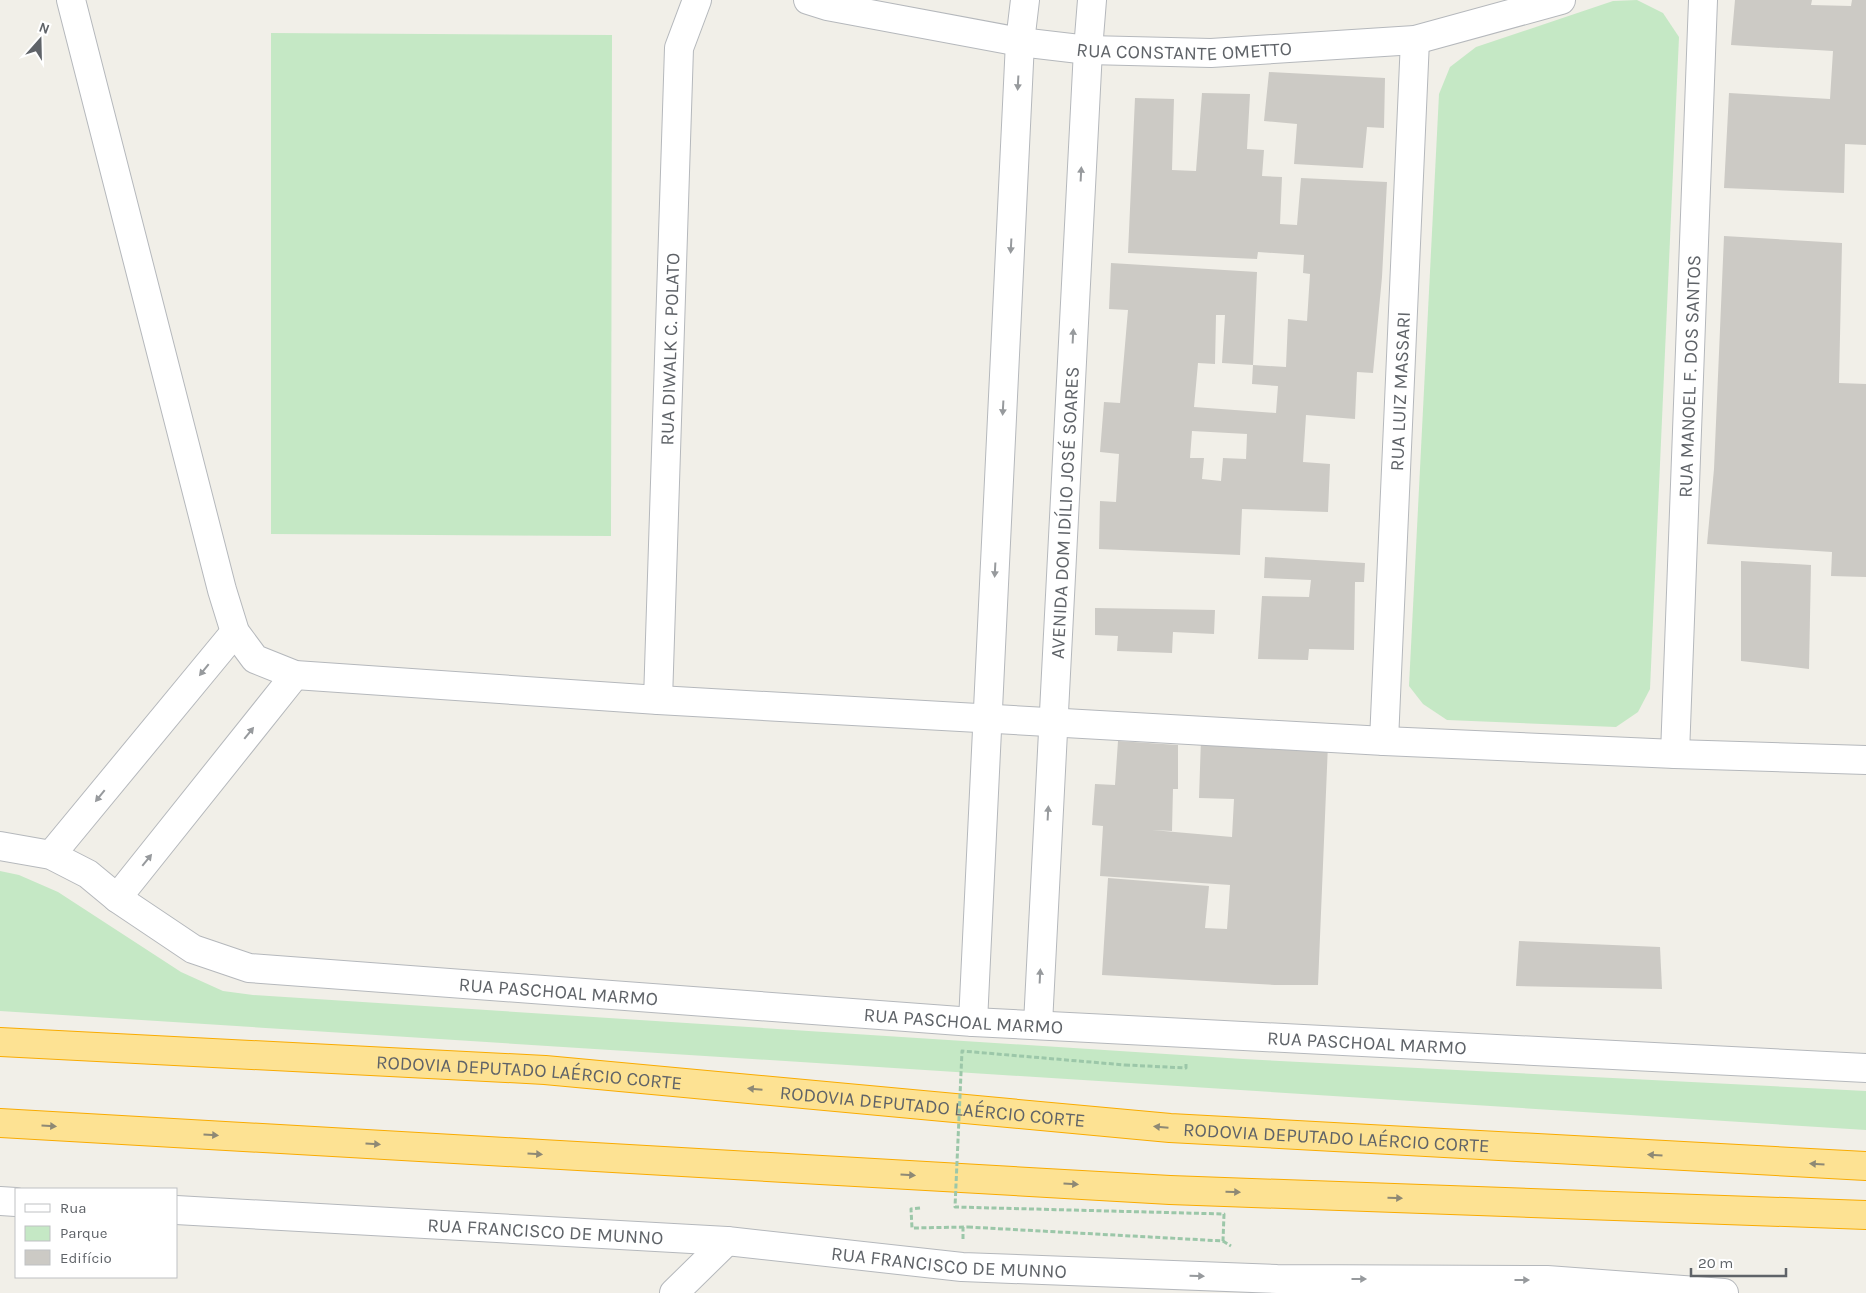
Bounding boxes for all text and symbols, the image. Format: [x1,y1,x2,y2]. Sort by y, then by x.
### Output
north arrow [15,15,65,65]
text: N [37,19,52,38]
street label: RUA CONSTANTE OMETTO [1075,38,1293,65]
one-way arrow [1014,76,1022,92]
one-way arrow [1078,166,1086,182]
one-way arrow [1006,238,1014,254]
street label: RUA DIWALK C. POLATO [656,252,684,446]
street label: RUA MANOEL F. DOS SANTOS [1675,254,1706,498]
street label: RUA LUIZ MASSARI [1386,311,1415,472]
one-way arrow [1069,328,1077,344]
street label: AVENIDA DOM IDÍLIO JOSÉ SOARES [1047,366,1084,660]
one-way arrow [999,400,1007,416]
one-way arrow [991,563,999,579]
one-way arrow [198,663,209,676]
one-way arrow [243,727,254,740]
one-way arrow [95,789,106,802]
one-way arrow [1045,805,1053,821]
one-way arrow [142,854,153,867]
one-way arrow [1037,967,1045,983]
street label: RUA PASCHOAL MARMO [458,974,659,1010]
street label: RUA PASCHOAL MARMO [863,1004,1064,1039]
street label: RUA PASCHOAL MARMO [1266,1027,1467,1059]
street label: RODOVIA DEPUTADO LAÉRCIO CORTE [375,1051,683,1095]
street label: RODOVIA DEPUTADO LAÉRCIO CORTE [779,1082,1086,1132]
one-way arrow [747,1085,763,1093]
street label: RODOVIA DEPUTADO LAÉRCIO CORTE [1182,1119,1490,1157]
one-way arrow [41,1122,57,1130]
one-way arrow [1153,1123,1169,1131]
one-way arrow [203,1132,219,1140]
one-way arrow [365,1141,381,1149]
one-way arrow [528,1150,544,1158]
one-way arrow [1647,1150,1663,1158]
one-way arrow [1809,1159,1825,1167]
one-way arrow [901,1171,917,1179]
one-way arrow [1063,1181,1079,1189]
legend [15,1188,178,1278]
one-way arrow [1225,1188,1241,1196]
one-way arrow [1387,1194,1403,1202]
text: Rua [60,1199,87,1217]
street label: RUA FRANCISCO DE MUNNO [427,1214,664,1249]
text: Parque [60,1224,108,1242]
street label: RUA FRANCISCO DE MUNNO [830,1243,1067,1283]
scale bar [1691,1246,1786,1278]
text: Edifício [60,1249,112,1267]
text: 20 m [1698,1254,1733,1272]
one-way arrow [1189,1272,1205,1280]
one-way arrow [1352,1276,1368,1284]
one-way arrow [1514,1276,1530,1284]

